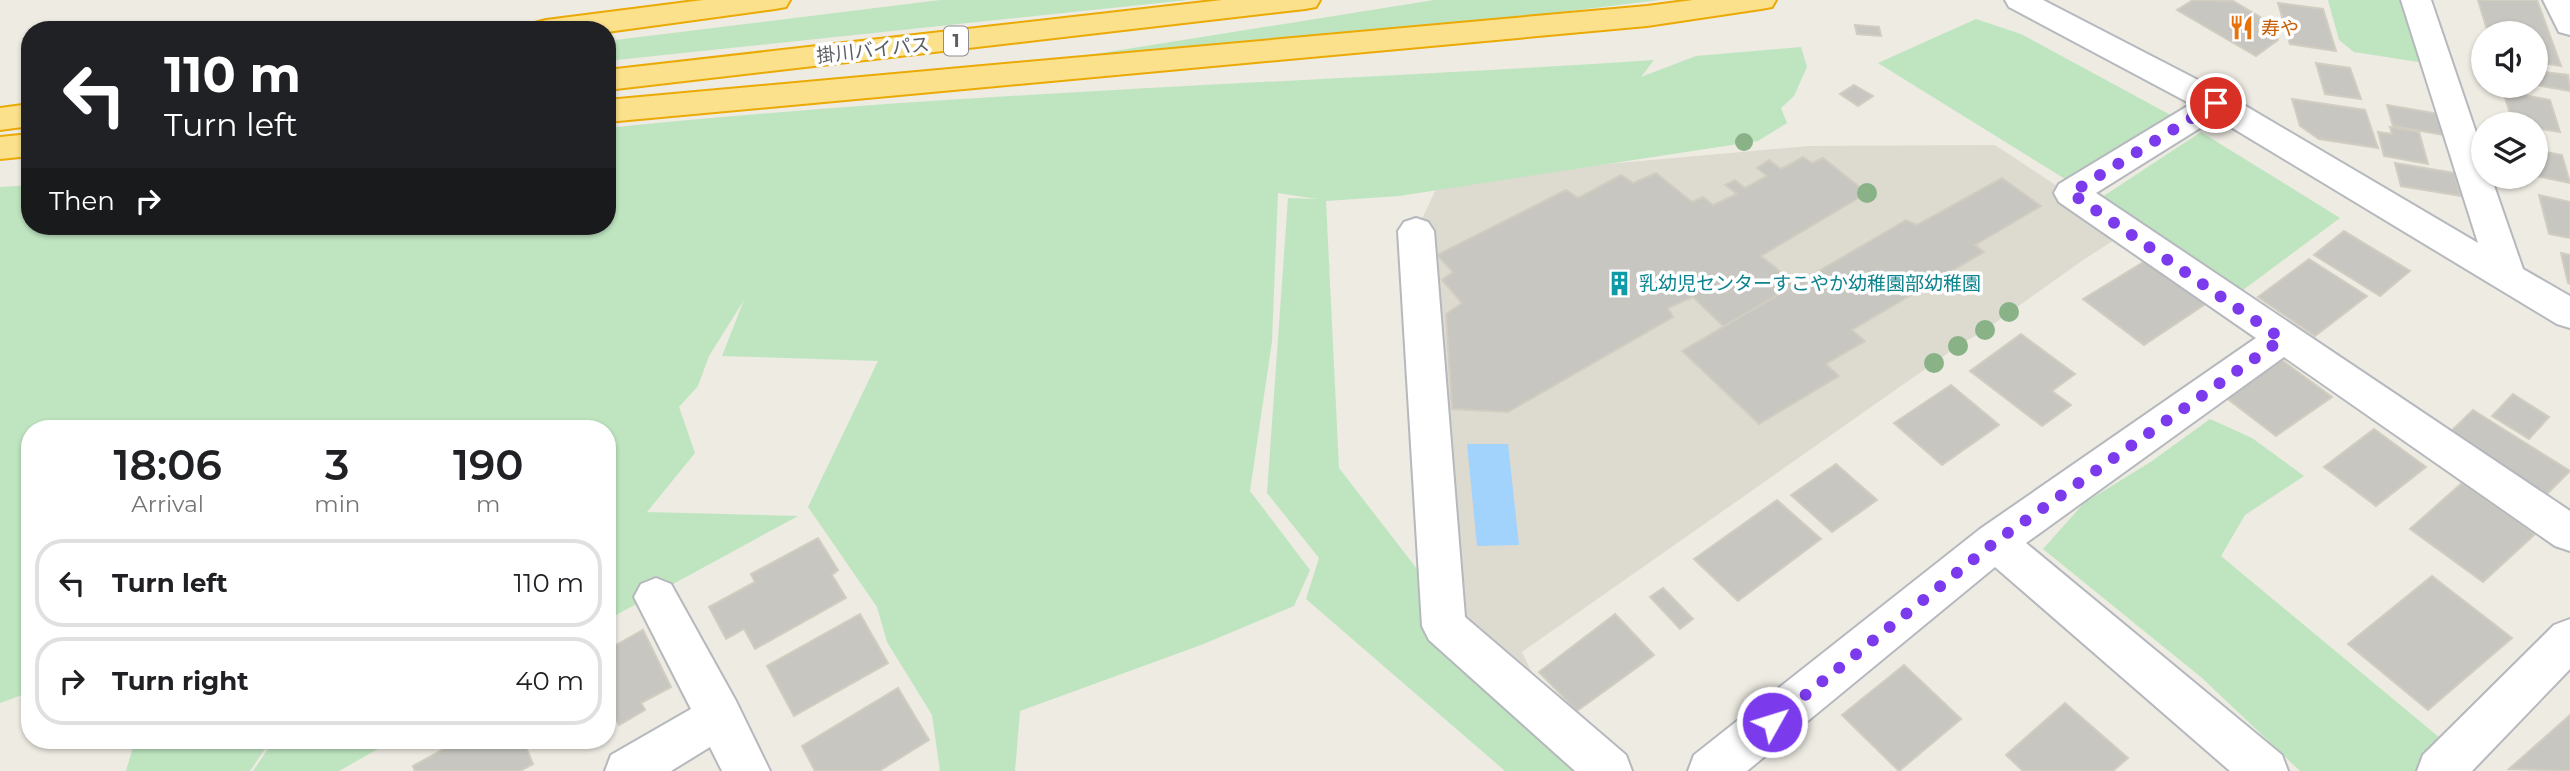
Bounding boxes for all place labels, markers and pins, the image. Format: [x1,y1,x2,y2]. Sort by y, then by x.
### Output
restaurant icon: 寿や [2227,14,2255,42]
place label: 寿や [2261,17,2299,40]
pin [2186,73,2246,133]
building icon: 乳幼児センターすこやか幼稚園部幼稚園 [1605,269,1633,297]
place label: 乳幼児センターすこやか幼稚園部幼稚園 [1639,272,1981,295]

